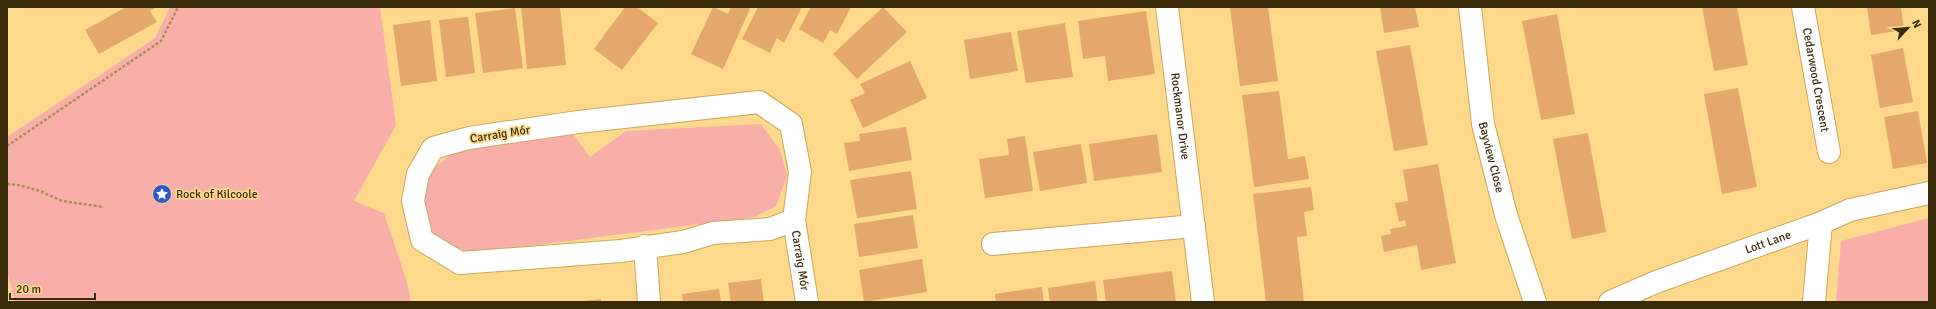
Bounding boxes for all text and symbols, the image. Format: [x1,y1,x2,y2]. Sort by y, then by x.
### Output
north arrow [1888,8,1928,48]
text: N [1909,18,1924,30]
street label: Cedarwood Crescent [1799,27,1832,133]
street label: Rockmanor Drive [1167,72,1193,161]
street label: Bayview Close [1475,120,1507,194]
street label: Carraig Mór [469,122,532,147]
place icon: Rock of Kilcoole [151,183,173,205]
place label: Rock of Kilcoole [176,187,258,202]
street label: Lott Lane [1743,227,1793,258]
street label: Carraig Mór [788,229,812,292]
scale bar [10,275,95,301]
text: 20 m [16,282,41,297]

